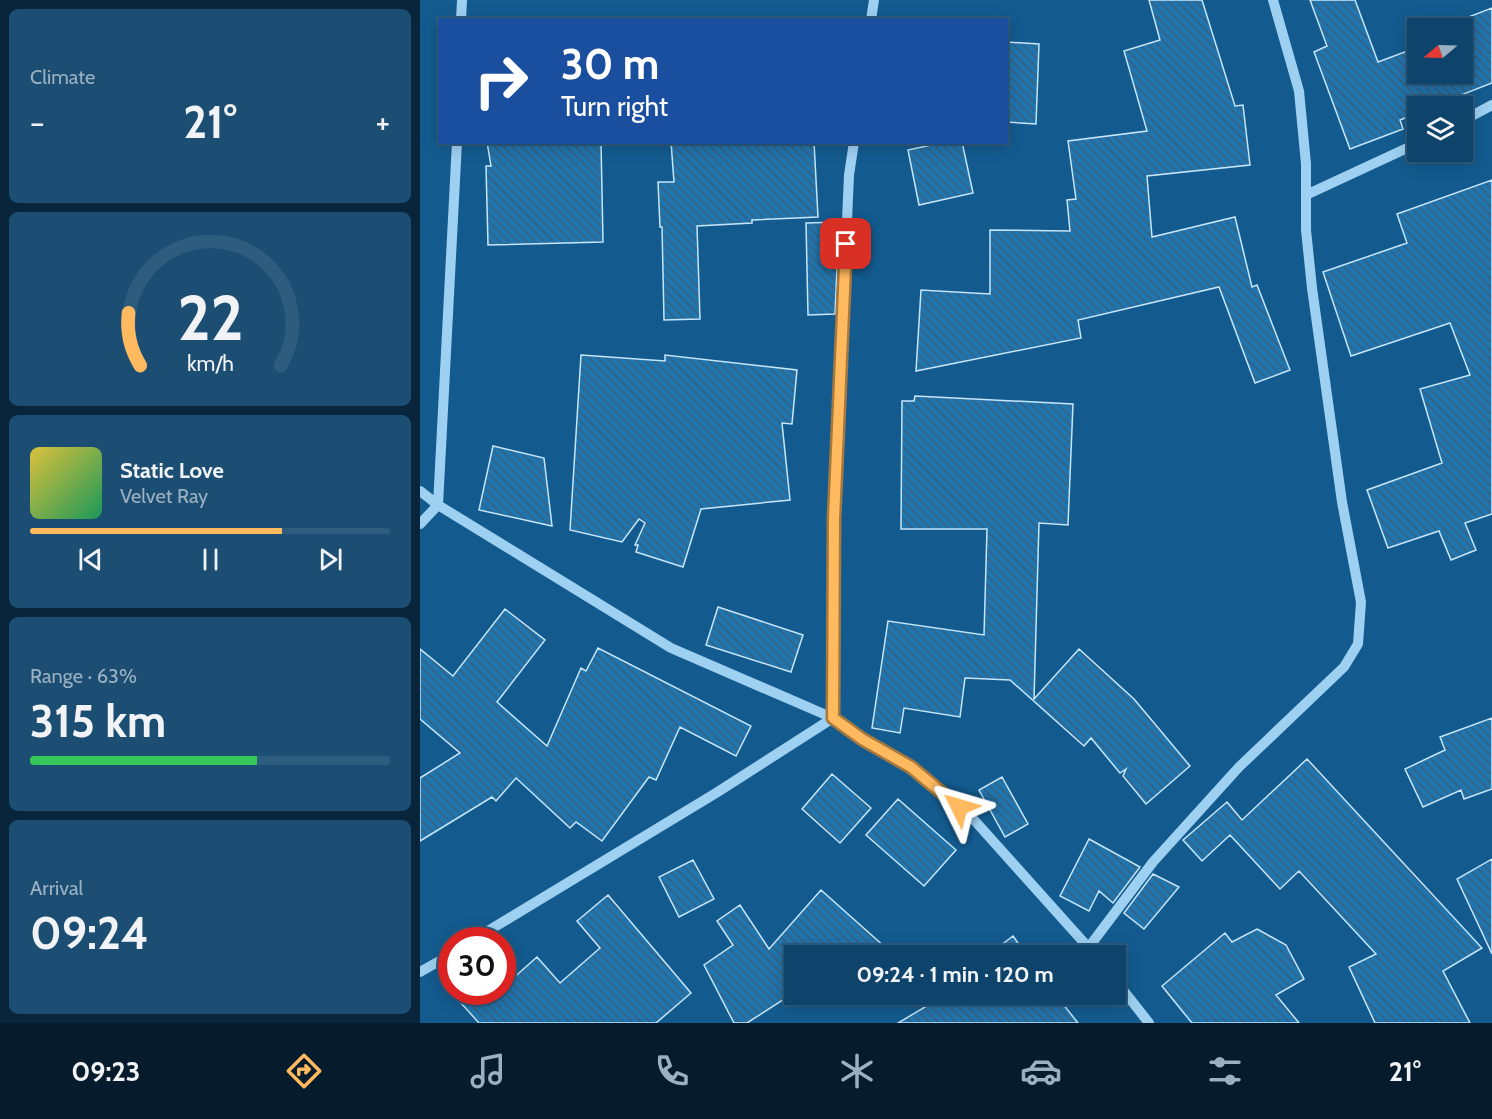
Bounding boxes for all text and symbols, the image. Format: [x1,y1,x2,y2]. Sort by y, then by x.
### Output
north arrow [1407,18,1473,84]
map controls [1407,18,1473,162]
text: 30 m [561,38,659,90]
icon: right [462,42,540,120]
text: Climate [30,65,95,89]
text: Turn right [561,90,668,123]
text: 21° [183,95,237,149]
button: layers [1407,96,1473,162]
text: − [30,102,45,142]
text: + [375,102,390,142]
pin [820,218,871,269]
icon: arrive [829,227,862,260]
text: 22 [177,280,243,356]
text: km/h [187,350,233,376]
text: Static Love [120,457,224,484]
text: Velvet Ray [120,484,208,508]
icon: previous [74,543,107,576]
icon: pause [194,543,227,576]
icon: next [314,543,347,576]
text: Range · 63% [30,664,137,688]
text: 315 km [30,694,166,748]
position arrow [927,775,991,839]
text: Arrival [30,876,83,900]
text: 09:24 [30,906,149,960]
speed limit sign: 30 [438,927,516,1005]
text: 09:24 · 1 min · 120 m [856,961,1054,988]
icon: directions [283,1050,325,1092]
icon: music [467,1050,509,1092]
icon: phone [651,1050,693,1092]
icon: climate [836,1050,878,1092]
icon: car [1020,1050,1062,1092]
icon: filters [1204,1050,1246,1092]
text: 09:23 [71,1055,140,1088]
text: 21° [1389,1055,1421,1088]

